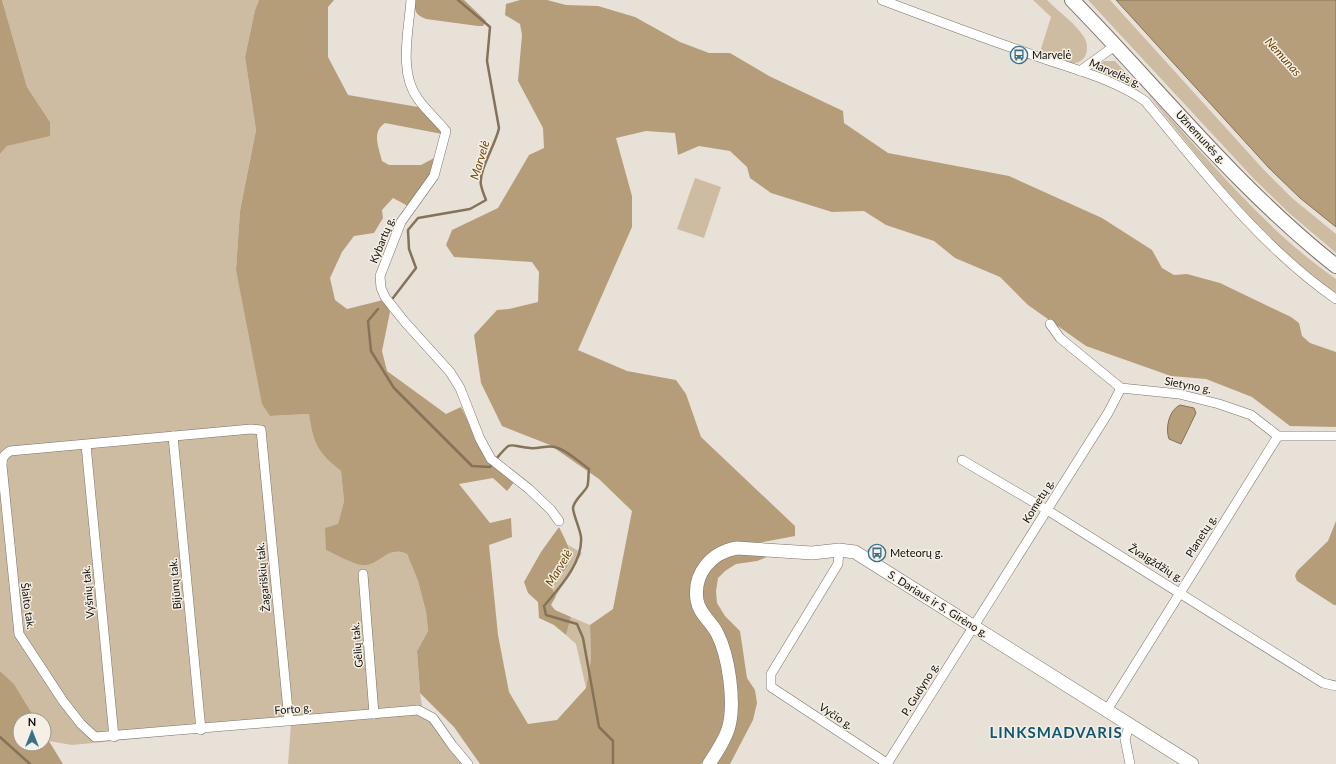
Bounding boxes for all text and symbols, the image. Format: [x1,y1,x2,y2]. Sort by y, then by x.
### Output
water label: Nemunas [1262,34,1305,79]
bus stop icon: Marvelė [1009,45,1029,65]
place label: Marvelė [1032,48,1071,61]
street label: Marvelės g. [1087,55,1143,90]
street label: Užnemunės g. [1173,107,1229,166]
water label: Marvelė [466,138,493,181]
street label: Kybartų g. [366,215,397,265]
street label: Sietyno g. [1164,374,1213,395]
street label: Kometų g. [1019,476,1056,525]
street label: Planetų g. [1182,512,1219,559]
street label: Žvaigždžių g. [1127,541,1186,584]
street label: Žagariškių tak. [253,542,272,612]
bus stop icon: Meteorų g. [867,543,887,563]
water label: Marvelė [542,546,575,589]
place label: Meteorų g. [890,546,943,559]
street label: Bijūnų tak. [166,558,183,610]
street label: Vyšnių tak. [79,565,96,619]
street label: S. Dariaus ir S. Girėno g. [886,568,991,640]
street label: Šlaito tak. [19,582,38,630]
street label: Gėlių tak. [348,622,365,668]
street label: P. Gudyno g. [898,660,941,718]
street label: Forto g. [274,700,312,717]
street label: Vyčio g. [817,700,856,731]
north arrow [12,712,52,752]
text: N [28,715,36,728]
district label: LINKSMADVARIS [989,723,1123,741]

